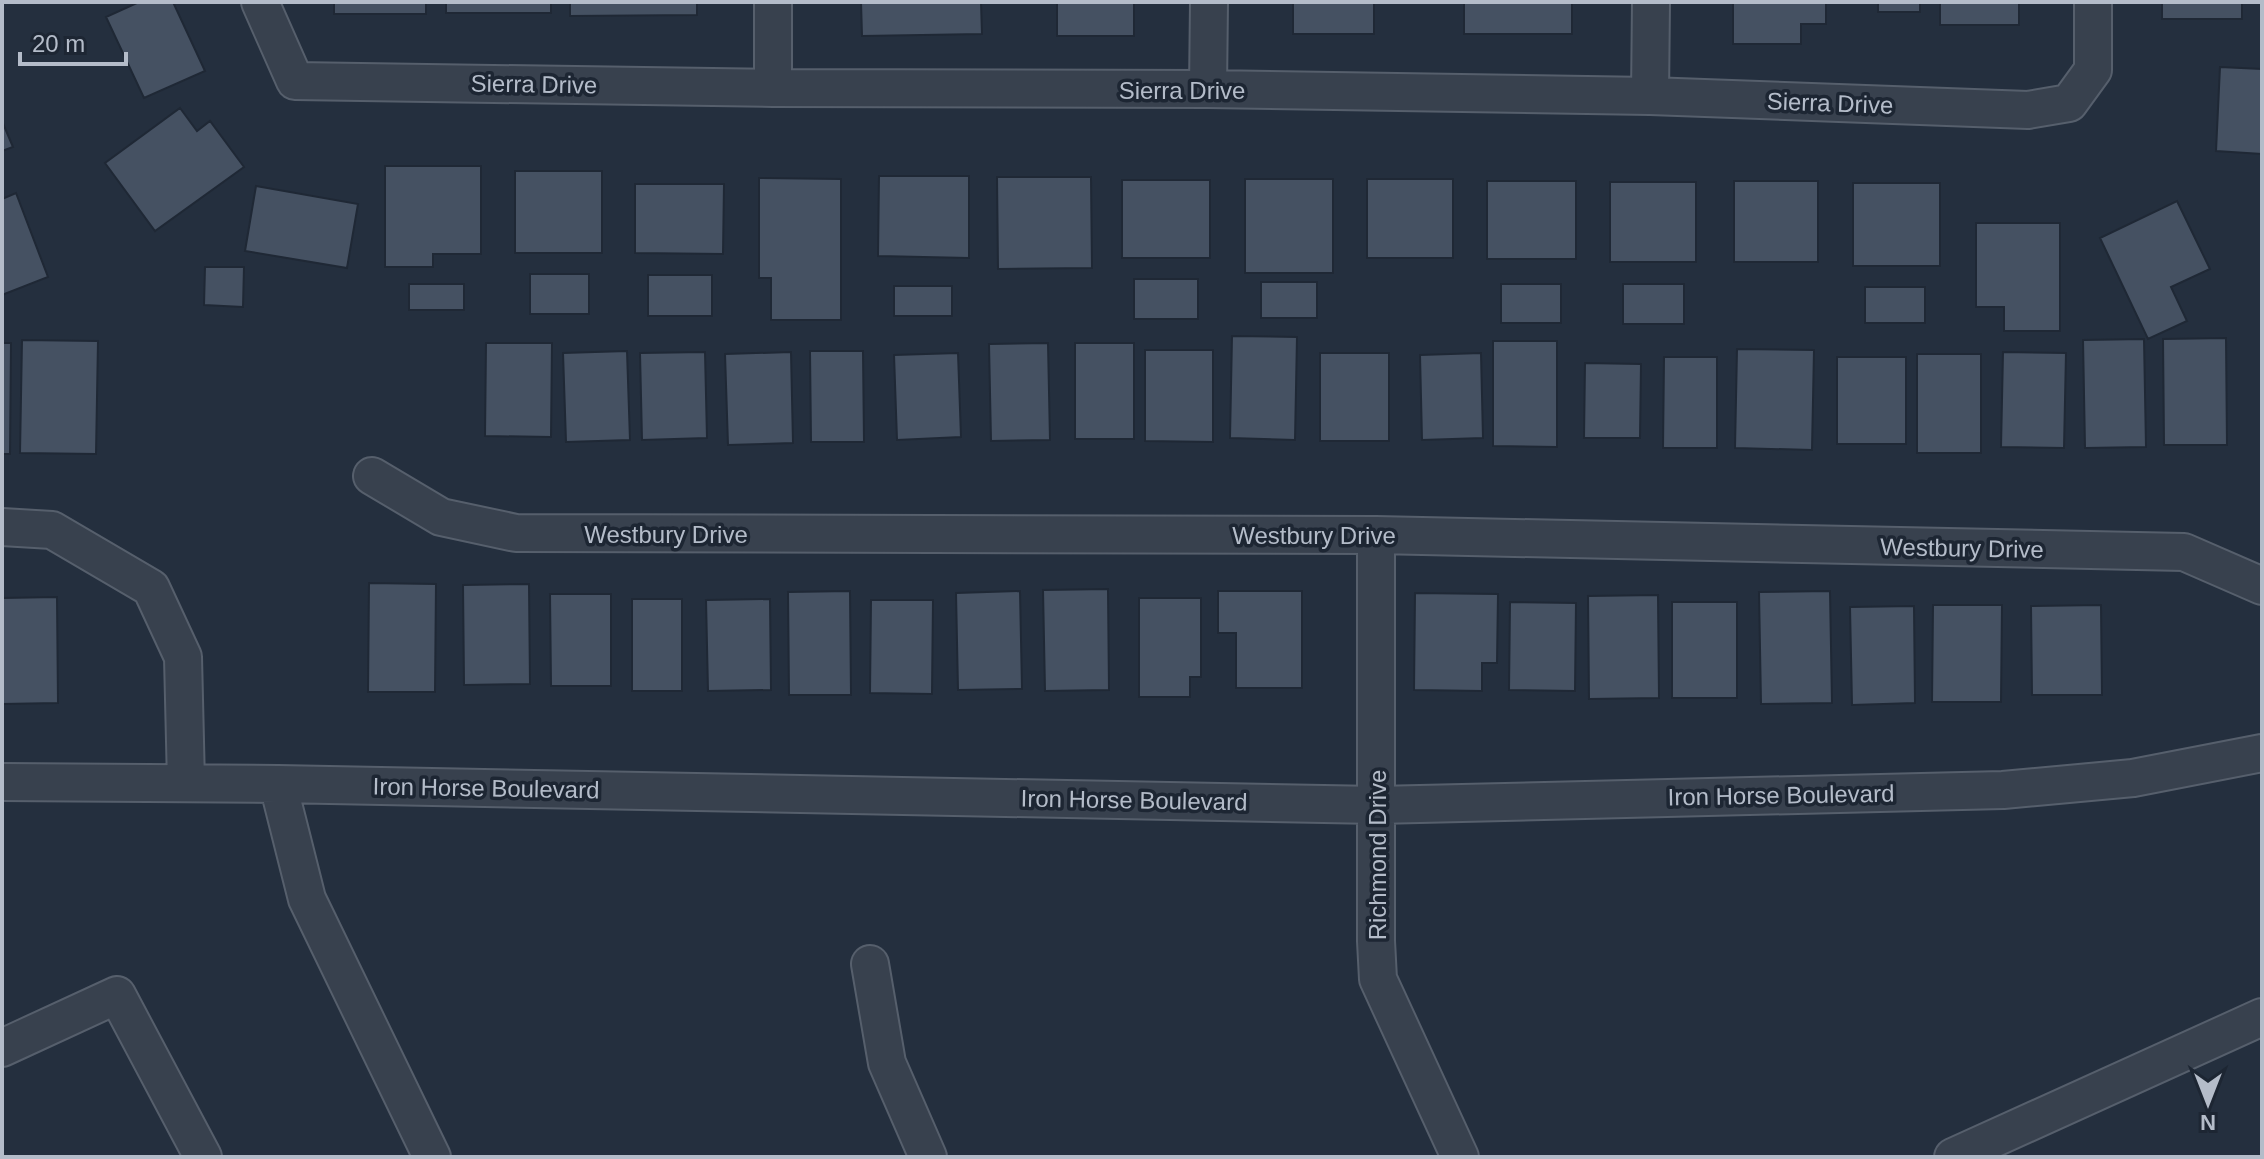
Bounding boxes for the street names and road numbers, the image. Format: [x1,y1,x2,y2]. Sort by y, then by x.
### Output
street label: Sierra Drive [470,69,598,99]
street label: Sierra Drive [1119,77,1245,104]
street label: Sierra Drive [1766,87,1894,119]
street label: Westbury Drive [584,521,748,548]
street label: Westbury Drive [1232,522,1396,549]
street label: Westbury Drive [1880,533,2044,563]
street label: Richmond Drive [1364,770,1391,940]
street label: Iron Horse Boulevard [372,773,600,803]
street label: Iron Horse Boulevard [1667,780,1895,810]
street label: Iron Horse Boulevard [1020,785,1248,815]

